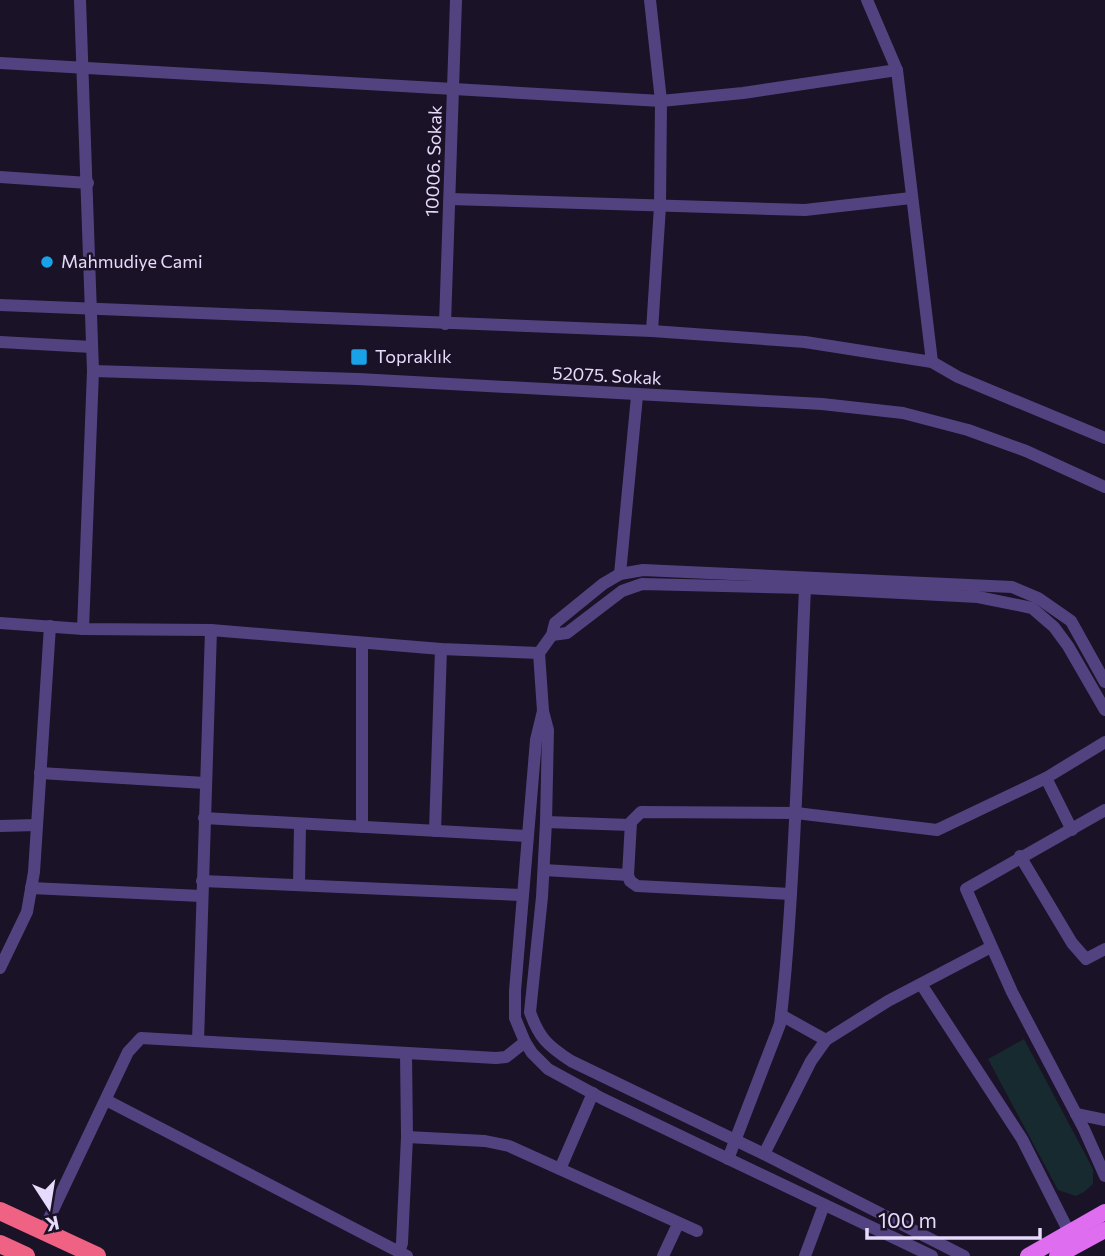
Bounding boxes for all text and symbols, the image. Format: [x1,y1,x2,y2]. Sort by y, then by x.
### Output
street label: 10006. Sokak [420,105,446,217]
place label: Mahmudiye Cami [61,250,203,272]
marker: Mahmudiye Cami [39,254,55,270]
place label: Topraklık [375,345,452,367]
marker: Topraklık [349,347,369,367]
street label: 52075. Sokak [552,361,662,389]
north arrow [14,1172,84,1242]
scale bar [867,1196,1040,1240]
text: 100 m [878,1207,937,1232]
text: K [44,1211,62,1237]

